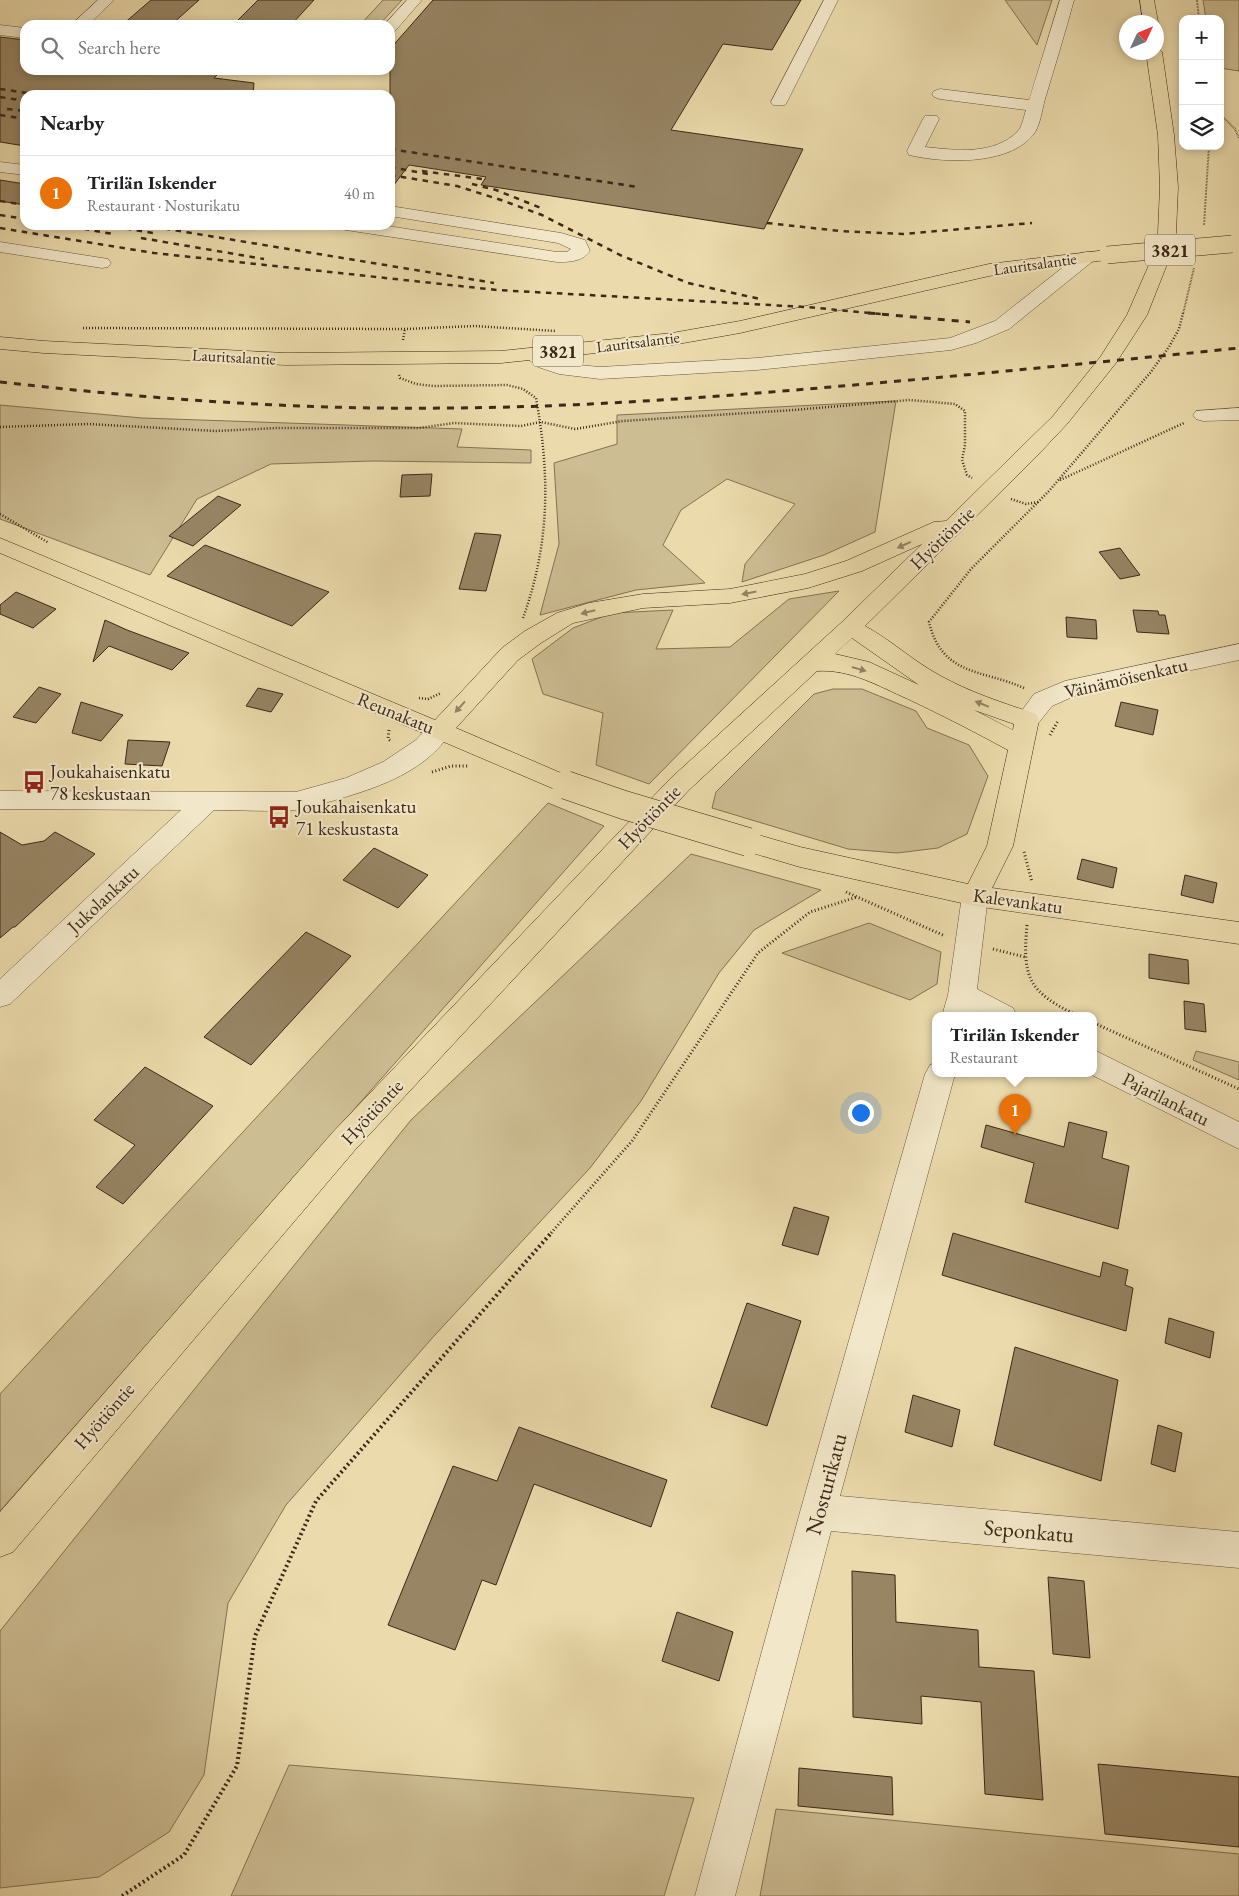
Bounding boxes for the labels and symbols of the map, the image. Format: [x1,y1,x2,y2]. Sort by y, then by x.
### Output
north arrow [1119,15,1164,60]
road number: 3821 [1145,234,1195,266]
street label: Lauritsalantie [992,248,1078,280]
street label: Lauritsalantie [595,326,681,358]
road number: 3821 [533,336,583,366]
street label: Lauritsalantie [192,344,276,370]
street label: Hyötiöntie [904,501,980,575]
one-way arrow [897,541,911,549]
one-way arrow [741,589,757,597]
one-way arrow [581,608,596,616]
street label: Väinämöisenkatu [1062,652,1190,704]
one-way arrow [852,665,867,673]
street label: Reunakatu [354,686,438,740]
one-way arrow [974,699,989,707]
one-way arrow [454,700,466,712]
place label: Joukahaisenkatu 78 keskustaan [48,759,170,806]
bus stop icon: Joukahaisenkatu 78 keskustaan [21,769,47,795]
street label: Hyötiöntie [612,779,686,855]
place label: Joukahaisenkatu 71 keskustasta [294,794,416,841]
bus stop icon: Joukahaisenkatu 71 keskustasta [266,804,292,830]
street label: Jukolankatu [60,859,144,940]
street label: Kalevankatu [971,882,1065,920]
street label: Pajarilankatu [1118,1066,1214,1132]
street label: Hyötiöntie [335,1074,409,1150]
pin: 1 [999,1094,1031,1135]
your location [848,1100,874,1126]
street label: Hyötiöntie [68,1377,140,1455]
street label: Nosturikatu [799,1430,854,1538]
street label: Seponkatu [983,1513,1076,1549]

